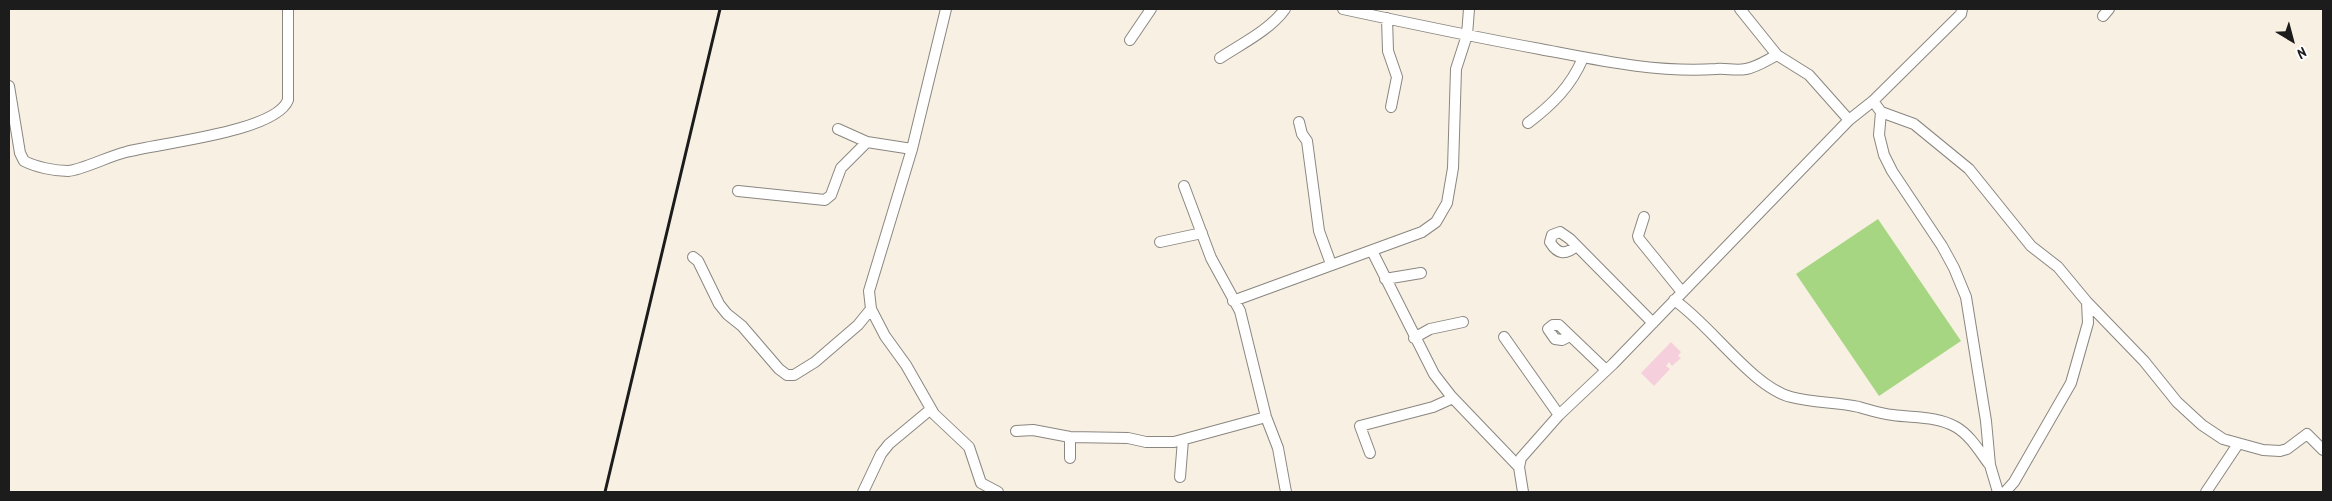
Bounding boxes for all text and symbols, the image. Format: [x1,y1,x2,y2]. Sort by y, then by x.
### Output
north arrow [2267,15,2317,65]
text: N [2291,41,2311,63]

